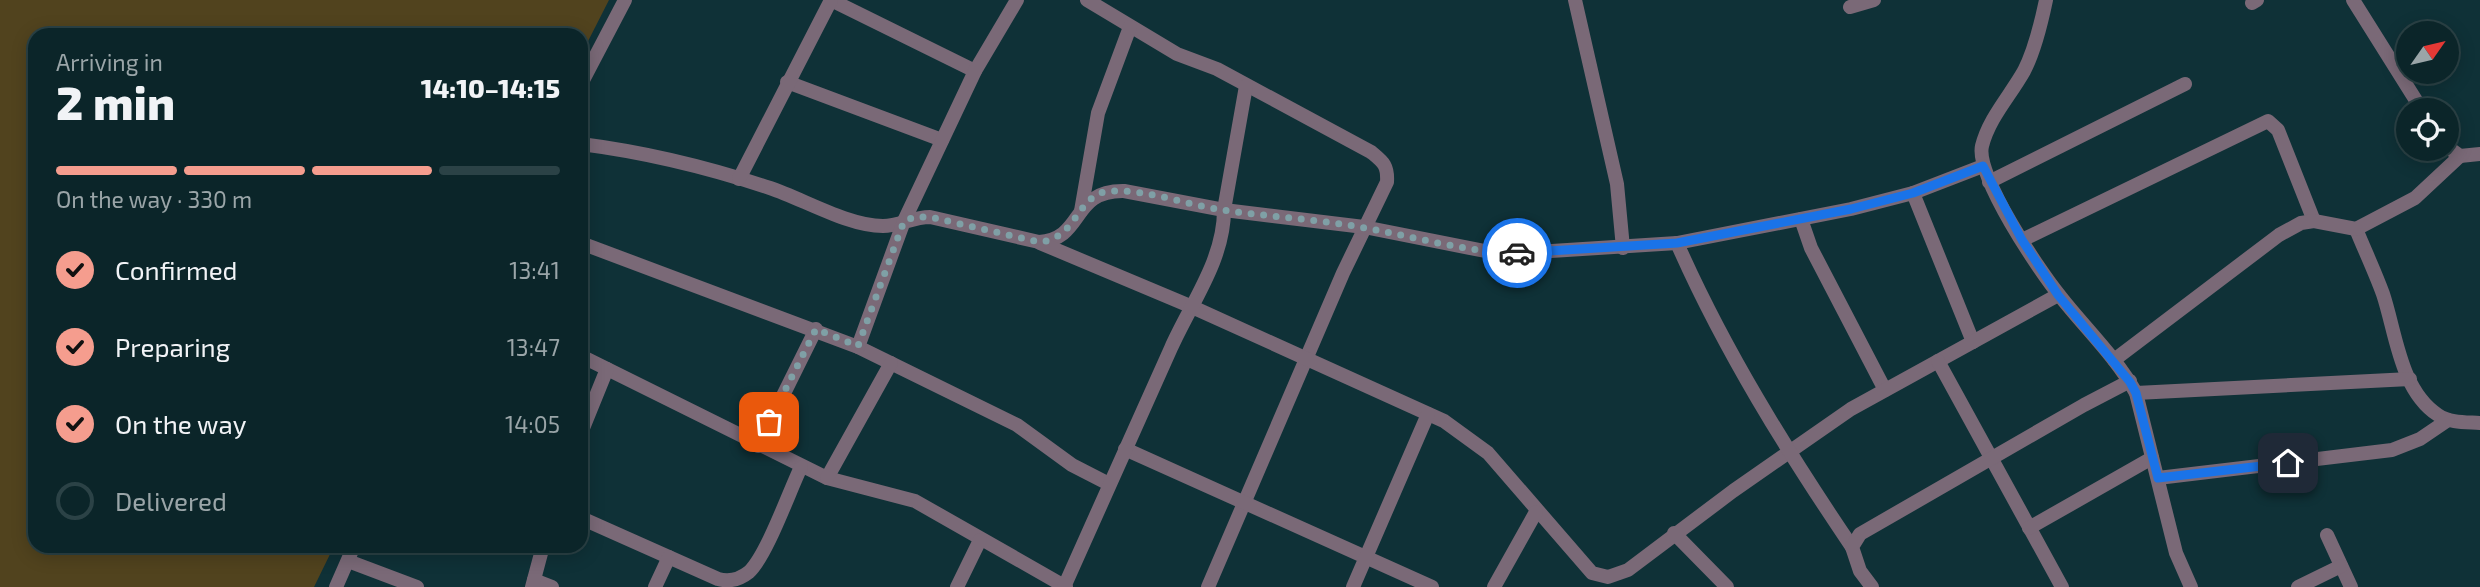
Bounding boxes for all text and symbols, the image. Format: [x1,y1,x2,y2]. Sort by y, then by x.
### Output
north arrow [2396,21,2459,84]
map controls [2396,21,2459,161]
text: Arriving in [56,48,163,76]
text: 14:10–14:15 [421,72,560,103]
text: 2 min [56,74,175,129]
button: locate [2396,98,2459,161]
text: On the way · 330 m [56,185,252,213]
courier [1482,218,1552,288]
icon: car [1498,234,1536,272]
icon: check [56,251,94,289]
text: Confirmed [115,254,238,285]
text: 13:41 [509,256,560,284]
icon: check [56,328,94,366]
text: Preparing [115,331,230,362]
text: 13:47 [507,333,560,361]
pin [739,392,799,452]
icon: bag [750,403,788,441]
icon: check [56,405,94,443]
text: On the way [115,408,246,439]
text: 14:05 [505,410,560,438]
pin [2258,433,2318,493]
icon: home [2269,444,2307,482]
text: Delivered [115,485,227,516]

